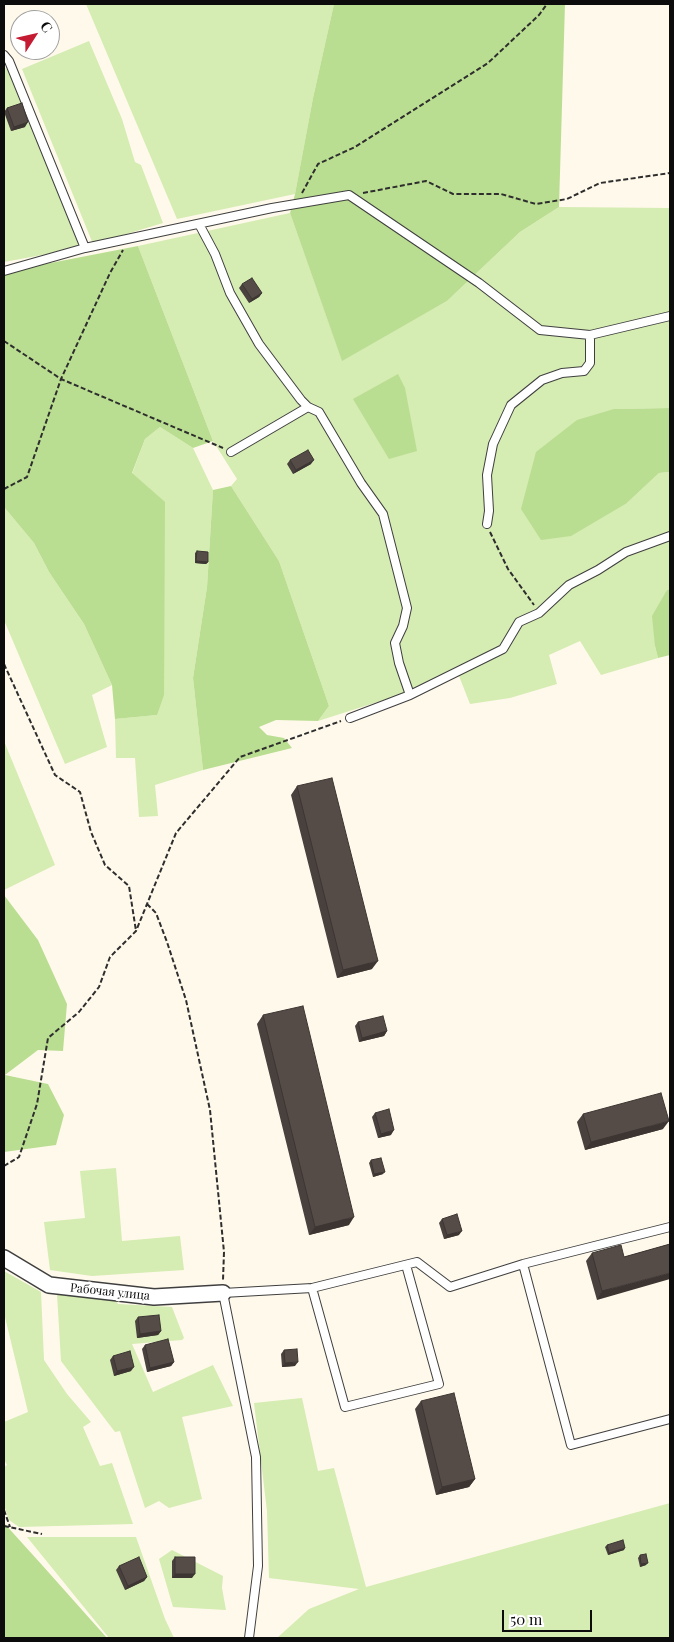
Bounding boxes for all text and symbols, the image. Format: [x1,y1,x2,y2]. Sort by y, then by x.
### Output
north arrow [10,10,60,60]
text: С [36,17,57,36]
street label: Рабочая улица [69,1281,151,1303]
scale bar [504,1600,594,1632]
text: 50 m [510,1609,542,1629]

